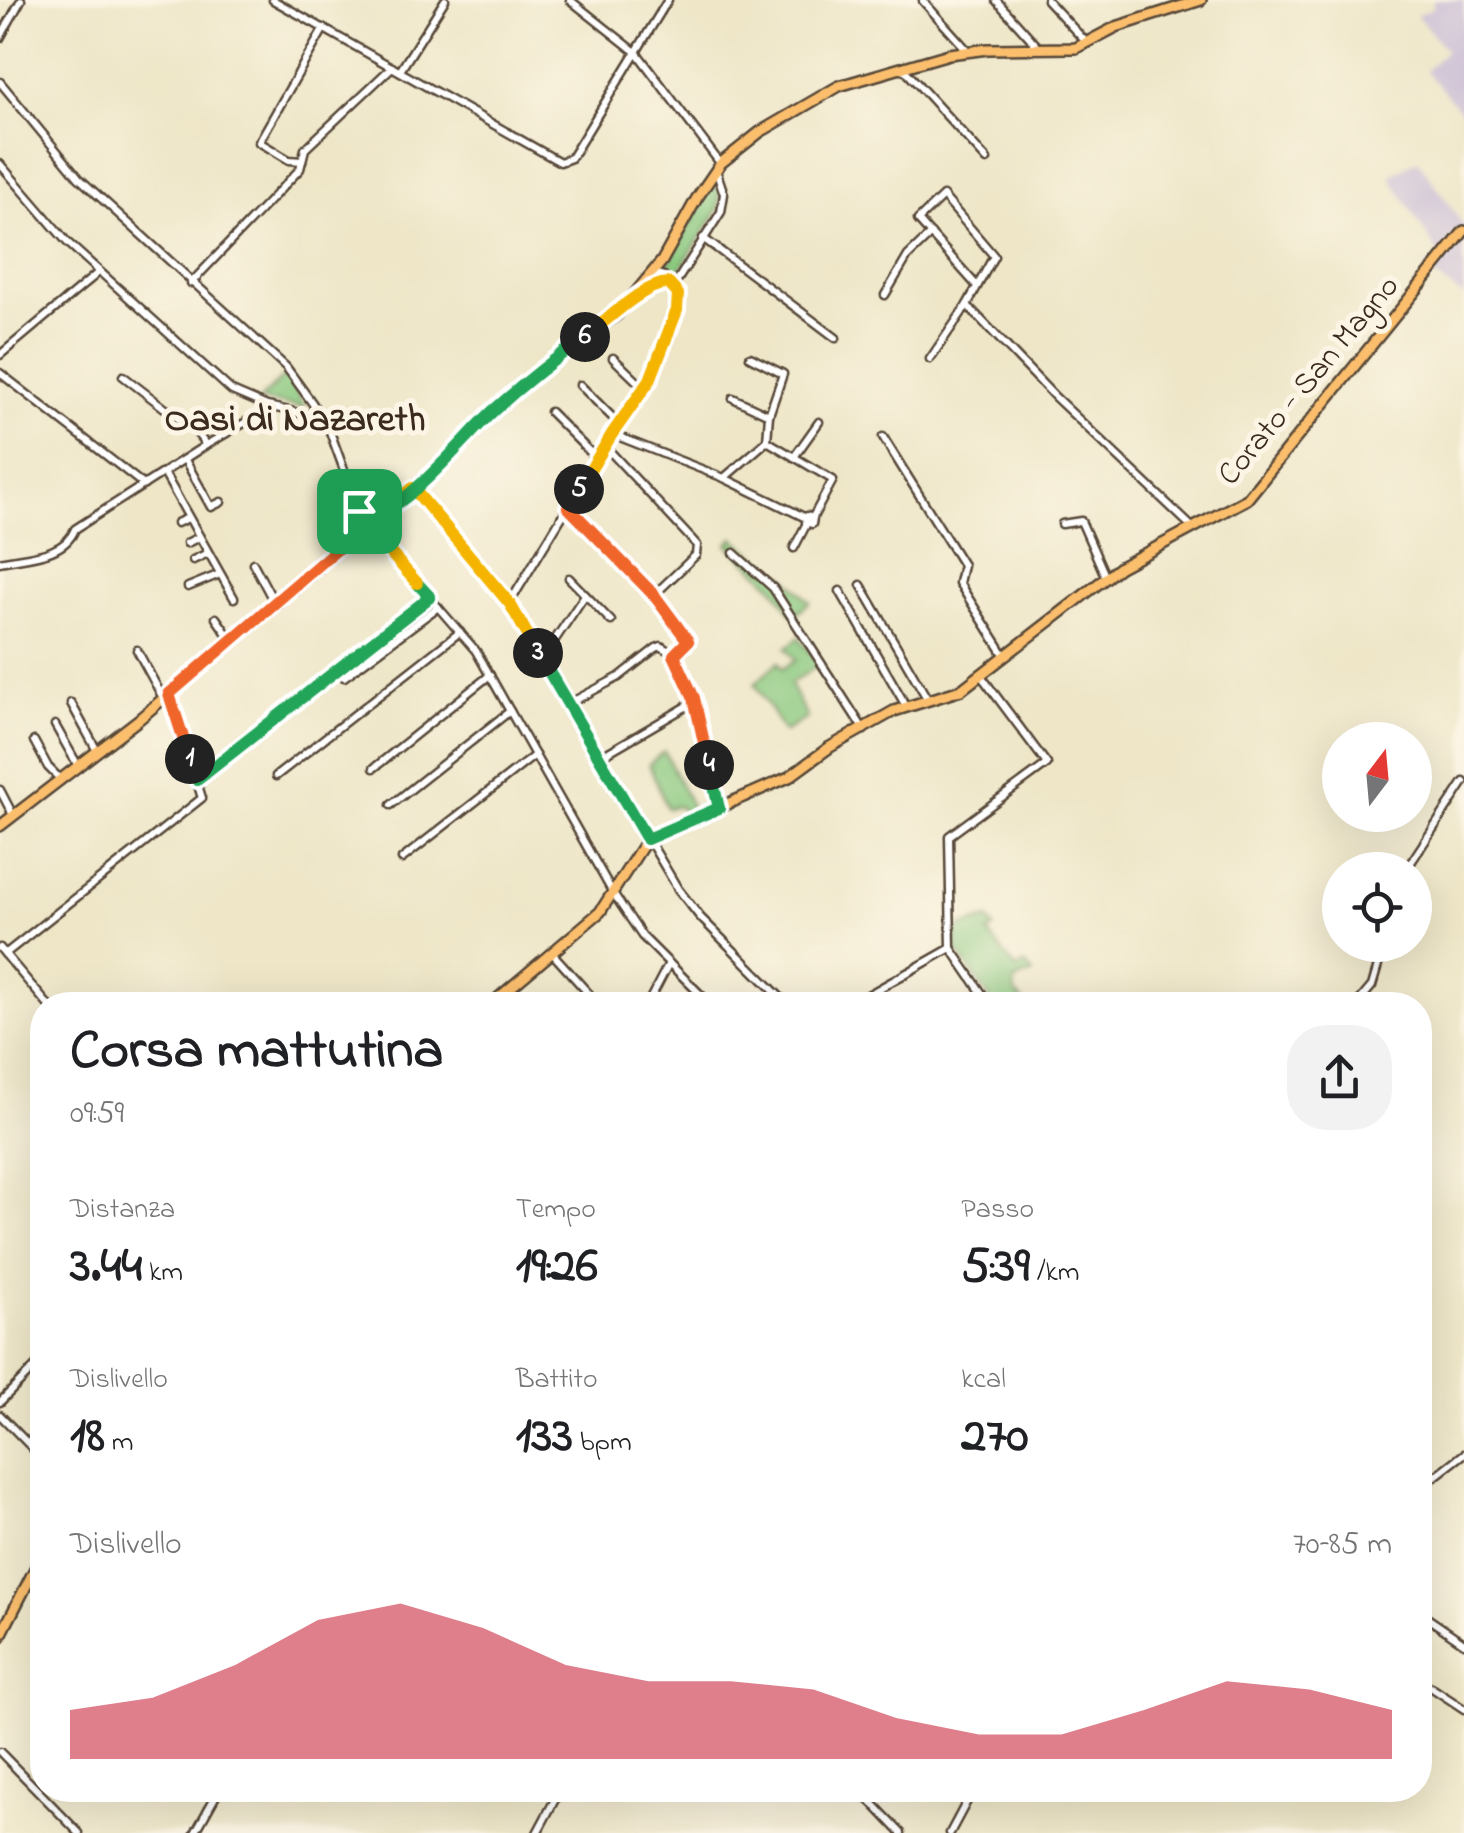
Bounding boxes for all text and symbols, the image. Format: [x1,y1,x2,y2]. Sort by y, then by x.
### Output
street label: Corato - San Magno [1207,266,1412,497]
pin: 6 [560,312,610,362]
text: 6 [579,316,591,357]
district label: Oasi di Nazareth [164,393,426,449]
pin: 5 [554,464,604,514]
text: 5 [571,468,587,509]
pin [317,469,402,554]
icon: arrive [332,484,387,539]
pin: 3 [513,628,563,678]
text: 3 [532,632,544,673]
north arrow [1322,722,1432,832]
map controls [1322,722,1432,962]
pin: 1 [165,734,215,784]
text: 1 [186,738,194,779]
pin: 4 [684,740,734,790]
text: 4 [703,744,715,785]
button: locate [1322,852,1432,962]
text: Corsa mattutina [70,1013,443,1093]
button: share [1287,1025,1392,1130]
text: 09:59 [70,1091,124,1138]
text: Distanza [70,1190,175,1231]
text: Tempo [516,1190,596,1231]
text: Passo [961,1190,1034,1231]
text: 3.44 [70,1231,142,1304]
text: 19:26 [516,1231,598,1304]
text: 5:39 [961,1231,1030,1304]
text: km [142,1253,183,1294]
text: /km [1030,1253,1080,1294]
text: Dislivello [70,1360,168,1401]
text: Battito [516,1360,597,1401]
text: kcal [961,1360,1006,1401]
text: 18 [70,1401,105,1474]
text: 133 [516,1401,573,1474]
text: 270 [961,1401,1028,1474]
text: m [105,1423,133,1464]
text: bpm [573,1423,632,1464]
text: Dislivello [70,1522,182,1569]
text: 70–85 m [1293,1522,1392,1569]

